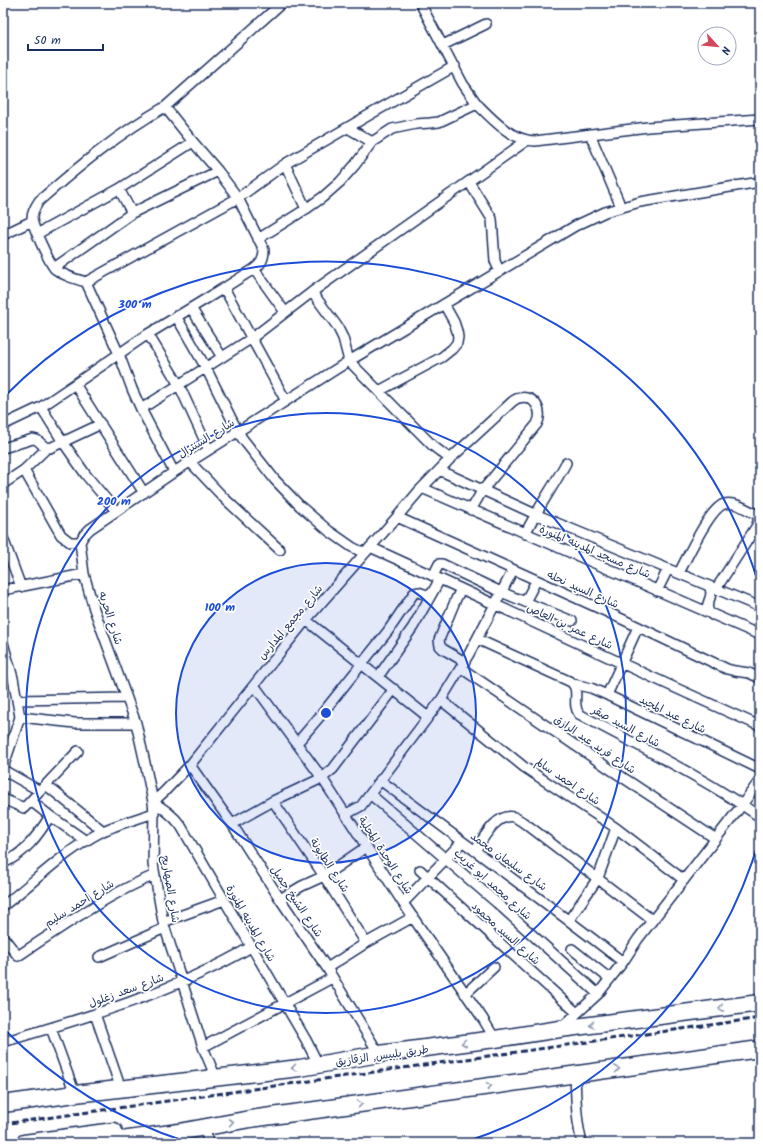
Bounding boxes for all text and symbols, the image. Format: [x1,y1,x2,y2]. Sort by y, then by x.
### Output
scale bar [28,26,103,52]
north arrow [697,26,737,66]
text: 50 m [34,31,61,50]
text: N [715,43,735,57]
text: 300 m [117,295,152,314]
street label: شارع السنترال [175,414,238,463]
text: 200 m [97,492,131,511]
street label: شارع مسجد المدينه المنورة [536,520,653,583]
street label: شارع السيد نحله [544,566,621,614]
street label: شارع مجمع المدارس [254,581,328,664]
street label: شارع الحريه [93,589,127,647]
text: 100 m [205,598,235,617]
street label: شارع عمر بن العاص [524,599,616,655]
street label: شارع عبد المجيد [636,691,709,739]
street label: شارع السيد صقر [587,701,663,752]
centre of rings [319,706,333,720]
street label: شارع فريد عبد الرازق [550,711,639,779]
street label: شارع احمد سالم [531,753,603,810]
street label: شارع الوحدة المحلية [353,813,417,898]
street label: شارع سليمان محمد [466,828,551,896]
street label: شارع الطابونة [305,835,354,896]
street label: شارع محمد ابو غريب [449,845,535,925]
street label: شارع الصهاريج [156,854,184,924]
street label: شارع الشيخ جميل [265,862,327,941]
street label: شارع احمد سليم [41,875,118,932]
street label: شارع المدينه المنورة [221,882,280,965]
street label: شارع السيد محمود [467,898,544,970]
street label: شارع سعد زغلول [86,969,166,1013]
one-way arrow [718,1003,724,1012]
one-way arrow [589,1020,596,1029]
one-way arrow [461,1038,467,1047]
street label: طريق بلبيس, الزقازيق [334,1041,430,1071]
one-way arrow [291,1063,297,1072]
one-way arrow [614,1065,621,1074]
one-way arrow [486,1082,492,1091]
one-way arrow [357,1100,363,1109]
one-way arrow [228,1119,234,1127]

